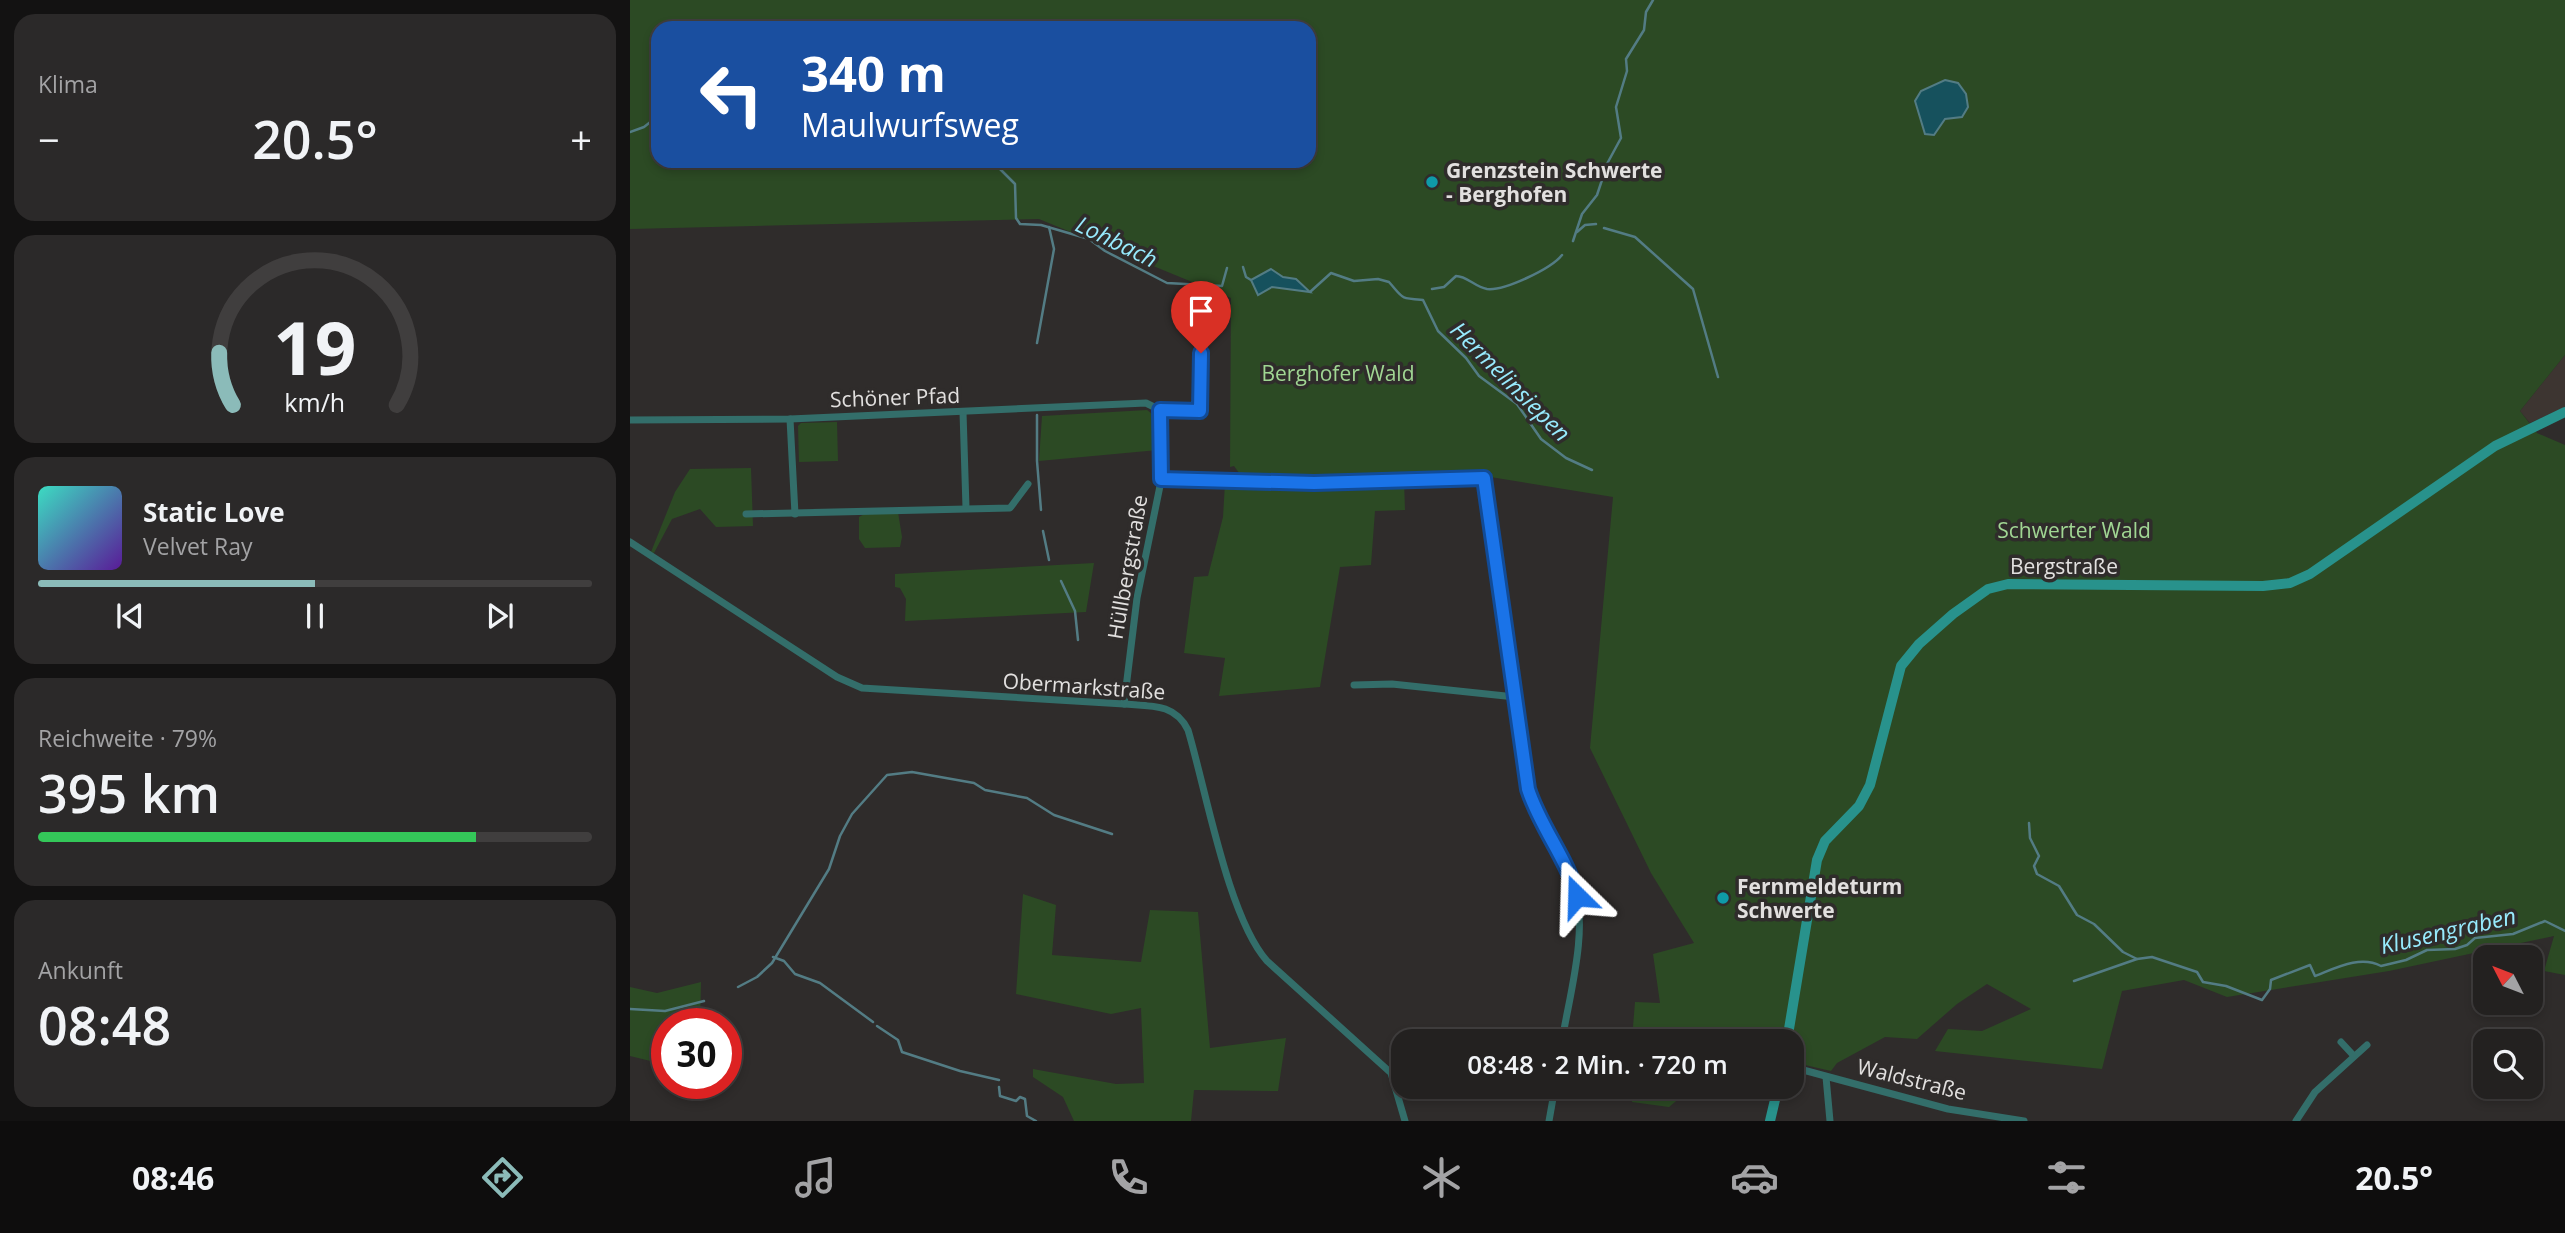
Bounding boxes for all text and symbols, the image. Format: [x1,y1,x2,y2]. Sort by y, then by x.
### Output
text: 340 m [801,40,946,106]
icon: left [686,49,777,140]
text: Klima [38,68,98,100]
text: 20.5° [252,103,378,174]
text: Maulwurfsweg [801,103,1019,146]
text: − [38,113,60,165]
text: + [570,113,592,165]
place label: Grenzstein Schwerte - Berghofen [1446,156,1662,208]
marker: Grenzstein Schwerte - Berghofen [1424,174,1440,190]
water label: Lohbach [1071,208,1163,274]
pin [1171,281,1231,353]
icon: arrive [1182,292,1220,330]
text: 19 [273,298,357,397]
water label: Hermelinsiepen [1444,314,1578,448]
park label: Berghofer Wald [1262,359,1414,387]
street label: Schöner Pfad [830,381,960,413]
text: km/h [285,385,345,419]
street label: Hüllbergstraße [1101,493,1153,641]
text: Static Love [143,494,285,530]
park label: Schwerter Wald [1997,516,2151,544]
text: Velvet Ray [143,530,253,562]
street label: Bergstraße [2010,552,2118,580]
icon: previous [111,597,149,635]
icon: pause [296,597,334,635]
icon: next [481,597,519,635]
street label: Obermarkstraße [1002,666,1166,706]
text: Reichweite · 79% [38,722,217,754]
text: 395 km [38,757,220,828]
position arrow [1540,859,1614,933]
place label: Fernmeldeturm Schwerte [1737,872,1902,924]
marker: Fernmeldeturm Schwerte [1715,890,1731,906]
water label: Klusengraben [2377,899,2519,961]
north arrow [2473,945,2543,1015]
map controls [2473,945,2543,1099]
text: Ankunft [38,954,123,986]
text: 08:48 [38,989,171,1060]
speed limit sign: 30 [651,1008,742,1099]
button: search [2473,1029,2543,1099]
text: 08:48 · 2 Min. · 720 m [1467,1046,1728,1082]
street label: Waldstraße [1854,1052,1970,1106]
icon: directions [478,1153,527,1202]
icon: music [791,1153,840,1202]
icon: phone [1104,1153,1153,1202]
icon: climate [1417,1153,1466,1202]
icon: car [1730,1153,1779,1202]
icon: filters [2042,1153,2091,1202]
text: 08:46 [132,1156,214,1199]
text: 20.5° [2355,1156,2433,1199]

